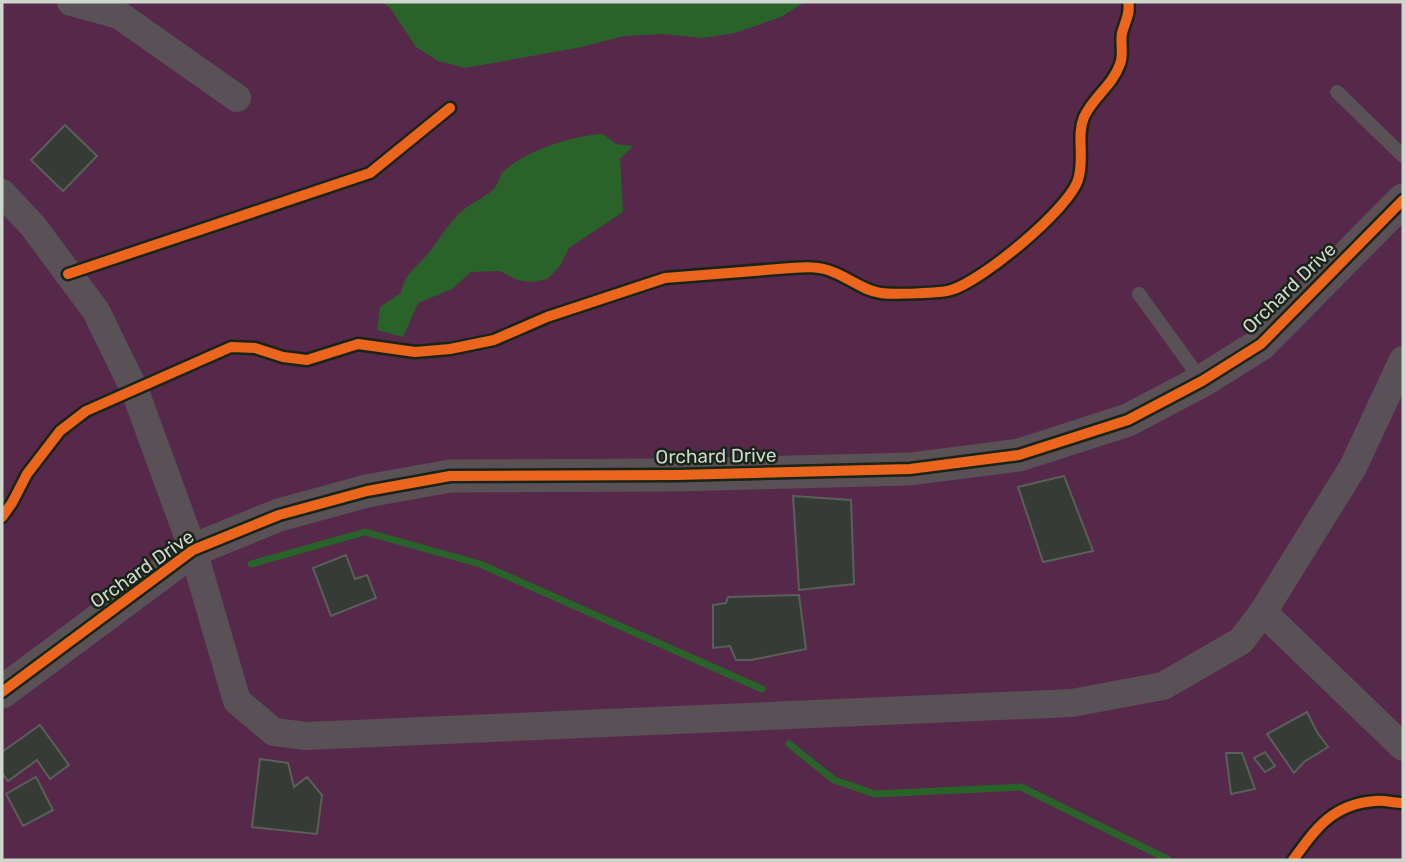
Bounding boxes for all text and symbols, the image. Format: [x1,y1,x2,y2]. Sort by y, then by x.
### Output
street label: Orchard Drive [1237,238,1341,338]
street label: Orchard Drive [655,443,777,469]
street label: Orchard Drive [86,525,198,613]

